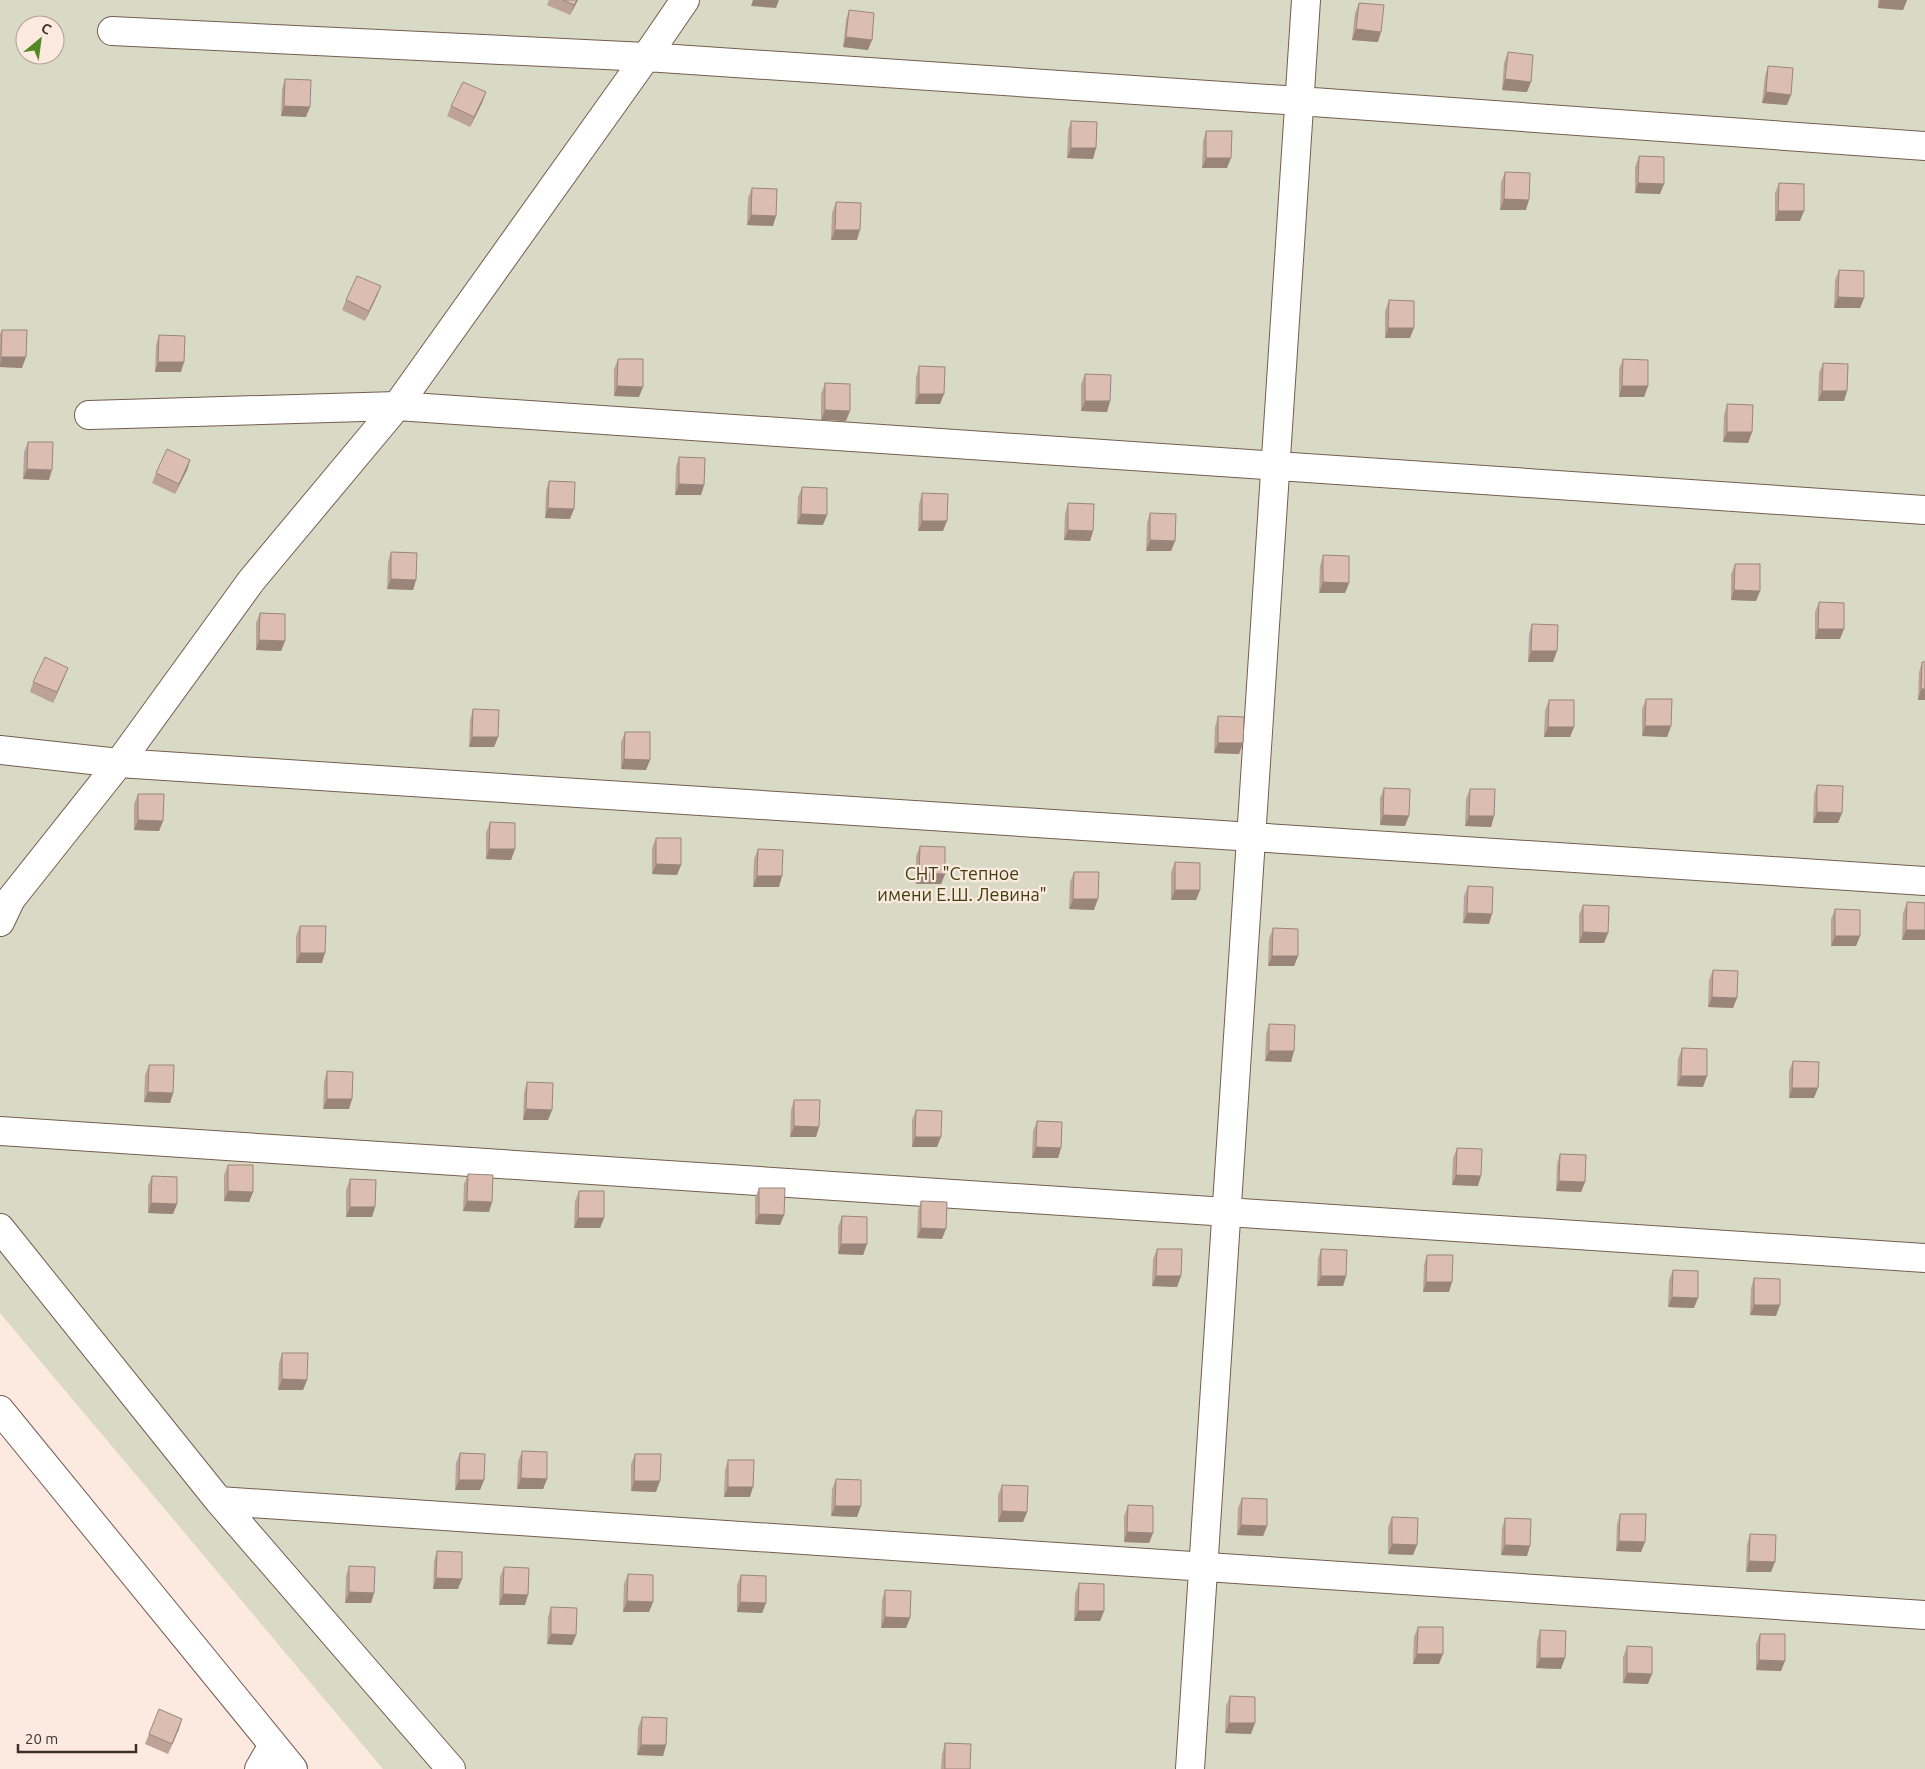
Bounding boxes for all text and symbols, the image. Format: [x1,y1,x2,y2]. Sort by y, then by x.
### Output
north arrow [15,15,65,65]
text: С [39,19,54,38]
park label: СНТ "Степное имени Е.Ш. Левина" [877,863,1047,904]
scale bar [18,1722,135,1754]
text: 20 m [25,1730,58,1747]

